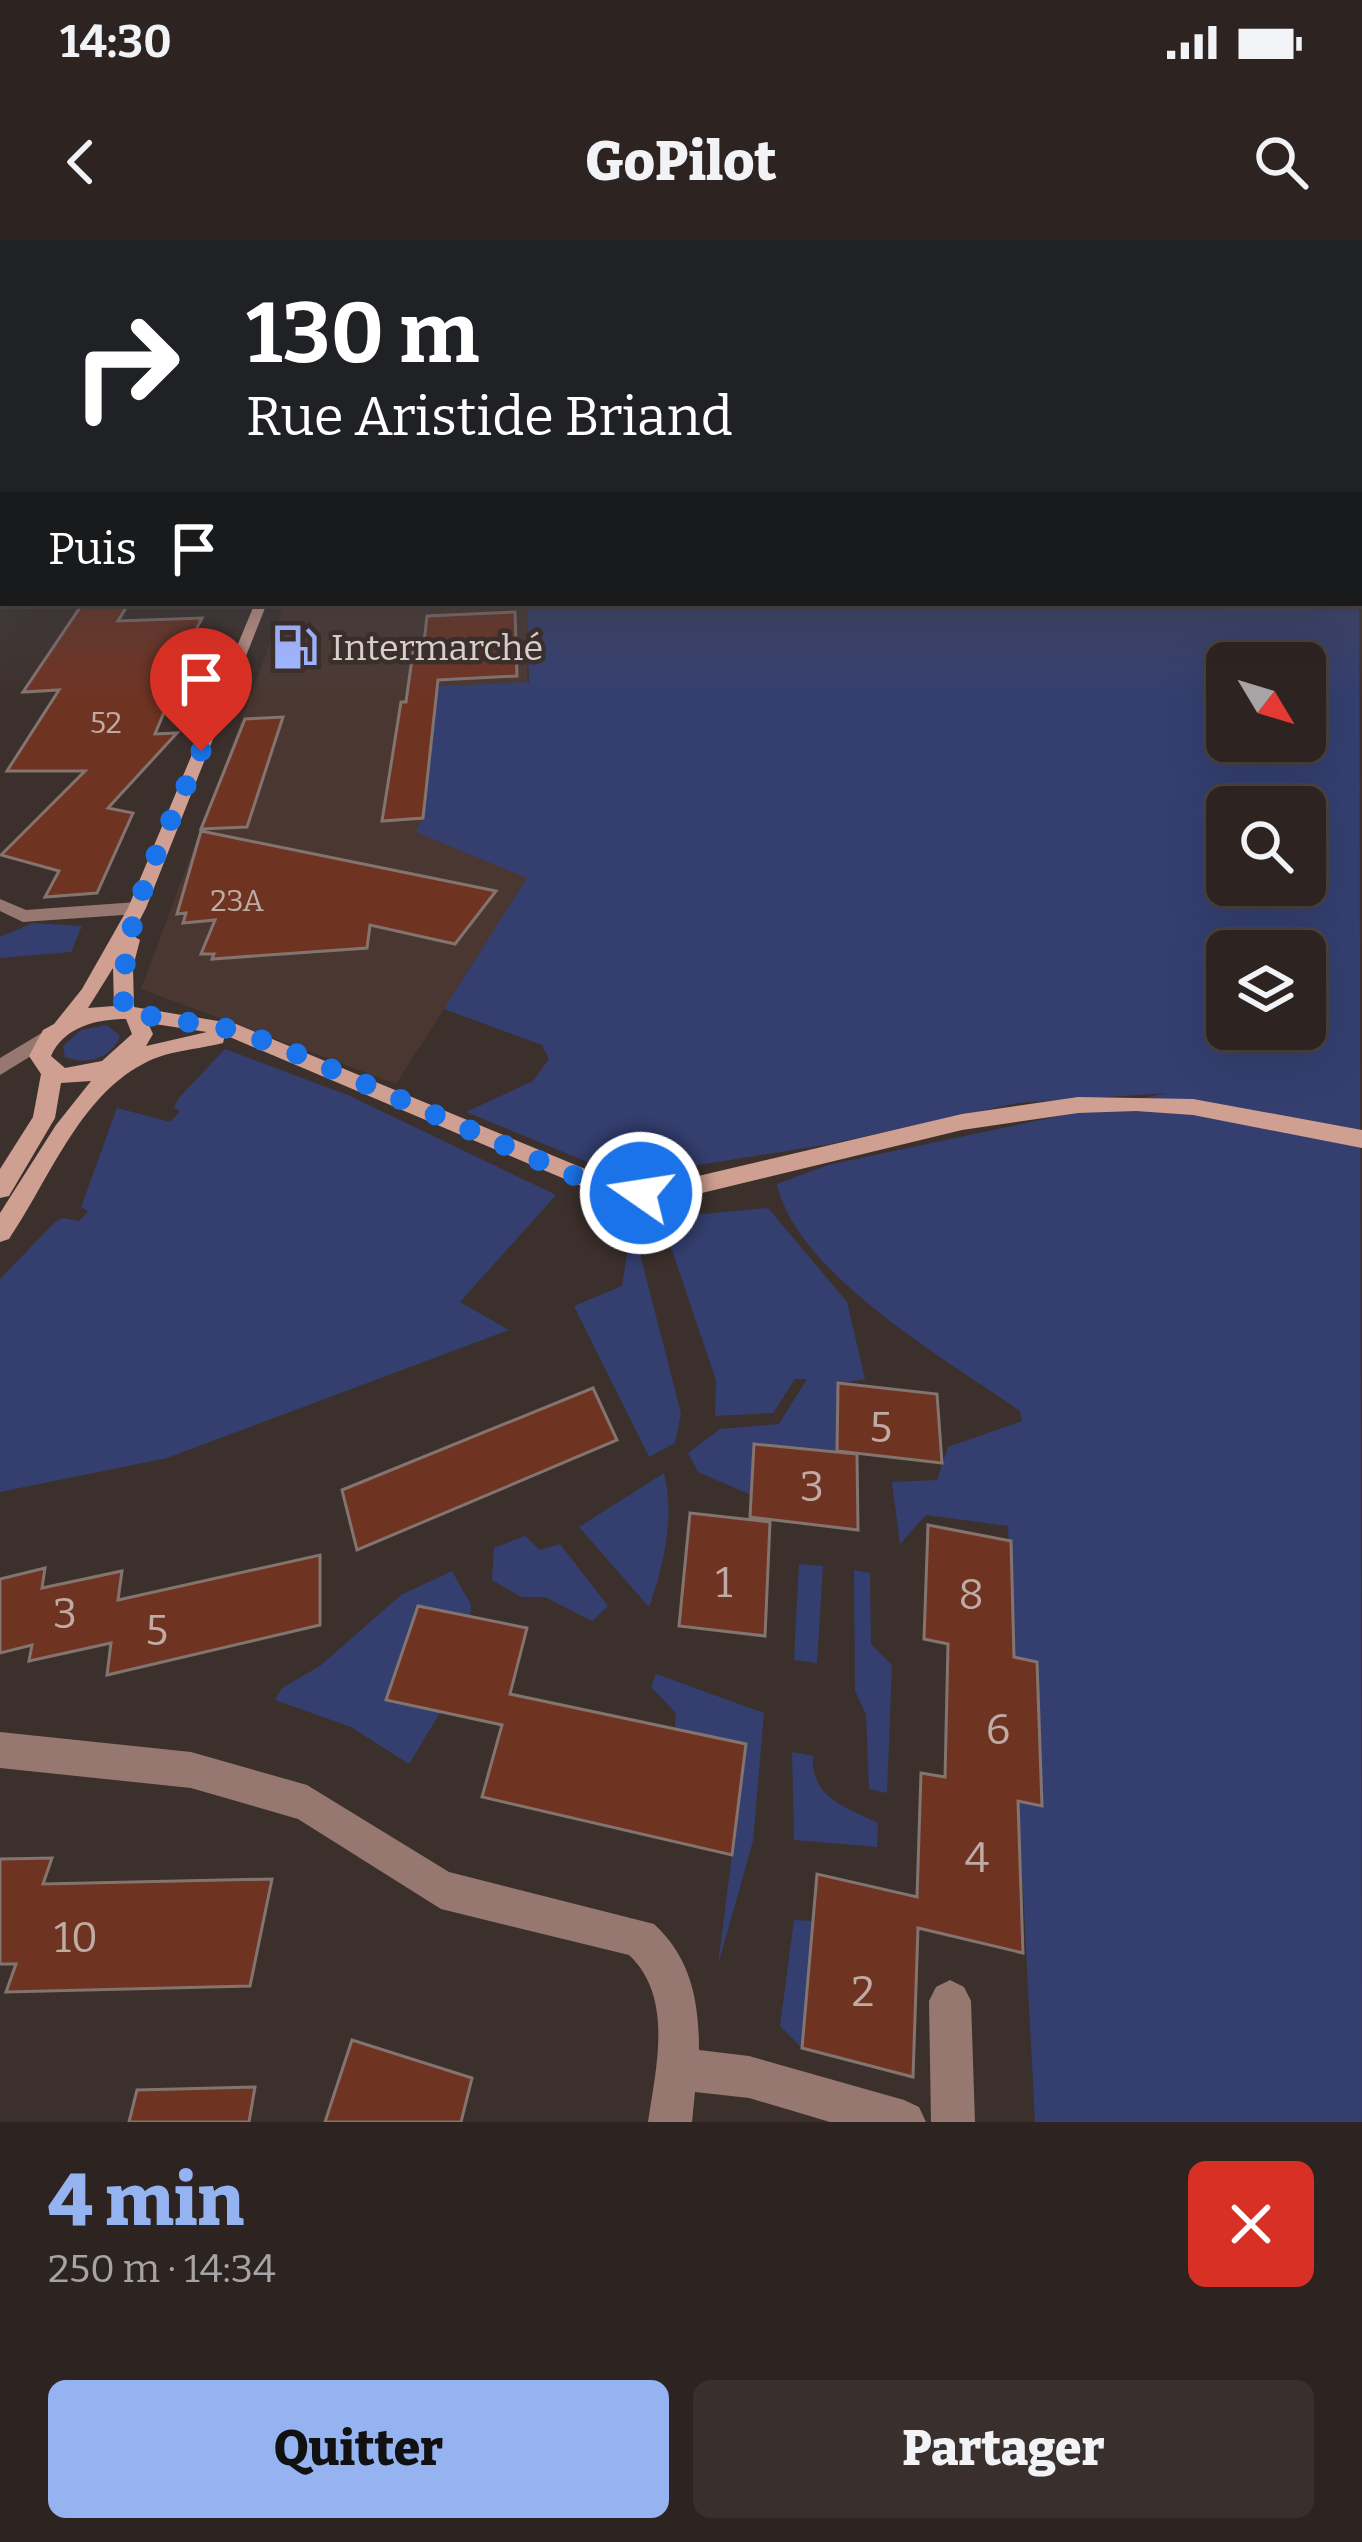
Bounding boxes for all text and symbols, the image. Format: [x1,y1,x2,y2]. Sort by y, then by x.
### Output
text: 14:30 [60,15,172,69]
icon: back [48,129,114,195]
icon: search [1248,129,1314,195]
text: GoPilot [585,130,777,194]
text: 130 m [246,283,479,384]
icon: right [48,288,204,444]
text: Rue Aristide Briand [246,385,733,449]
icon: arrive [161,516,227,582]
text: Puis [48,522,137,576]
fuel station icon: Intermarché [270,622,320,672]
place label: Intermarché [331,626,543,670]
pin [150,628,252,751]
north arrow [1206,642,1326,762]
map controls [1206,642,1326,1050]
icon: arrive [168,646,234,712]
house number: 52 [90,705,122,741]
button: search [1206,786,1326,906]
house number: 23A [210,883,264,919]
button: layers [1206,930,1326,1050]
position arrow [578,1130,704,1256]
house number: 5 [870,1403,892,1453]
house number: 3 [800,1462,824,1512]
house number: 1 [715,1558,733,1608]
house number: 8 [958,1570,984,1620]
house number: 3 [53,1589,77,1639]
house number: 5 [146,1606,168,1656]
house number: 6 [986,1705,1010,1755]
house number: 4 [965,1833,989,1883]
house number: 10 [54,1913,98,1963]
house number: 2 [852,1967,874,2017]
text: 4 min [48,2158,244,2244]
button: close [1188,2161,1314,2287]
text: 250 m · 14:34 [48,2246,276,2292]
button: Quitter [48,2380,669,2518]
button: Partager [693,2380,1314,2518]

